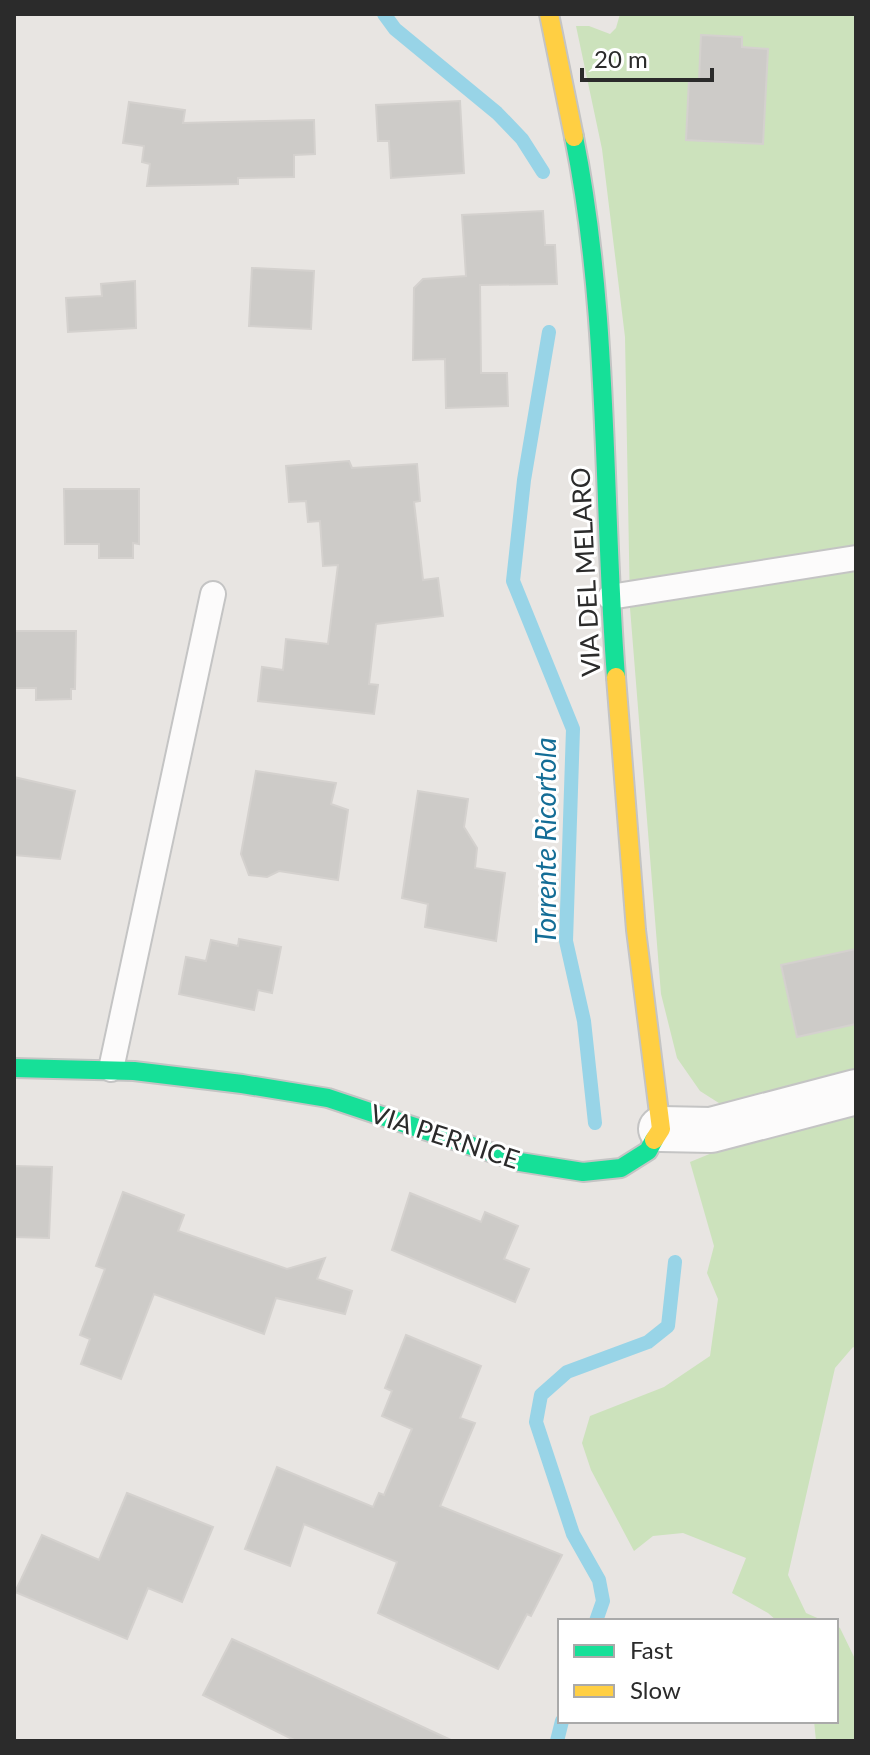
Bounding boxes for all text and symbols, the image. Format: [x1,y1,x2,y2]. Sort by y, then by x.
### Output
scale bar [582,32,712,82]
text: 20 m [594,44,648,73]
street label: VIA DEL MELARO [564,467,606,677]
water label: Torrente Ricortola [528,738,562,944]
street label: VIA PERNICE [366,1097,524,1175]
legend [558,1619,838,1723]
text: Fast [630,1635,673,1664]
text: Slow [630,1675,681,1704]

